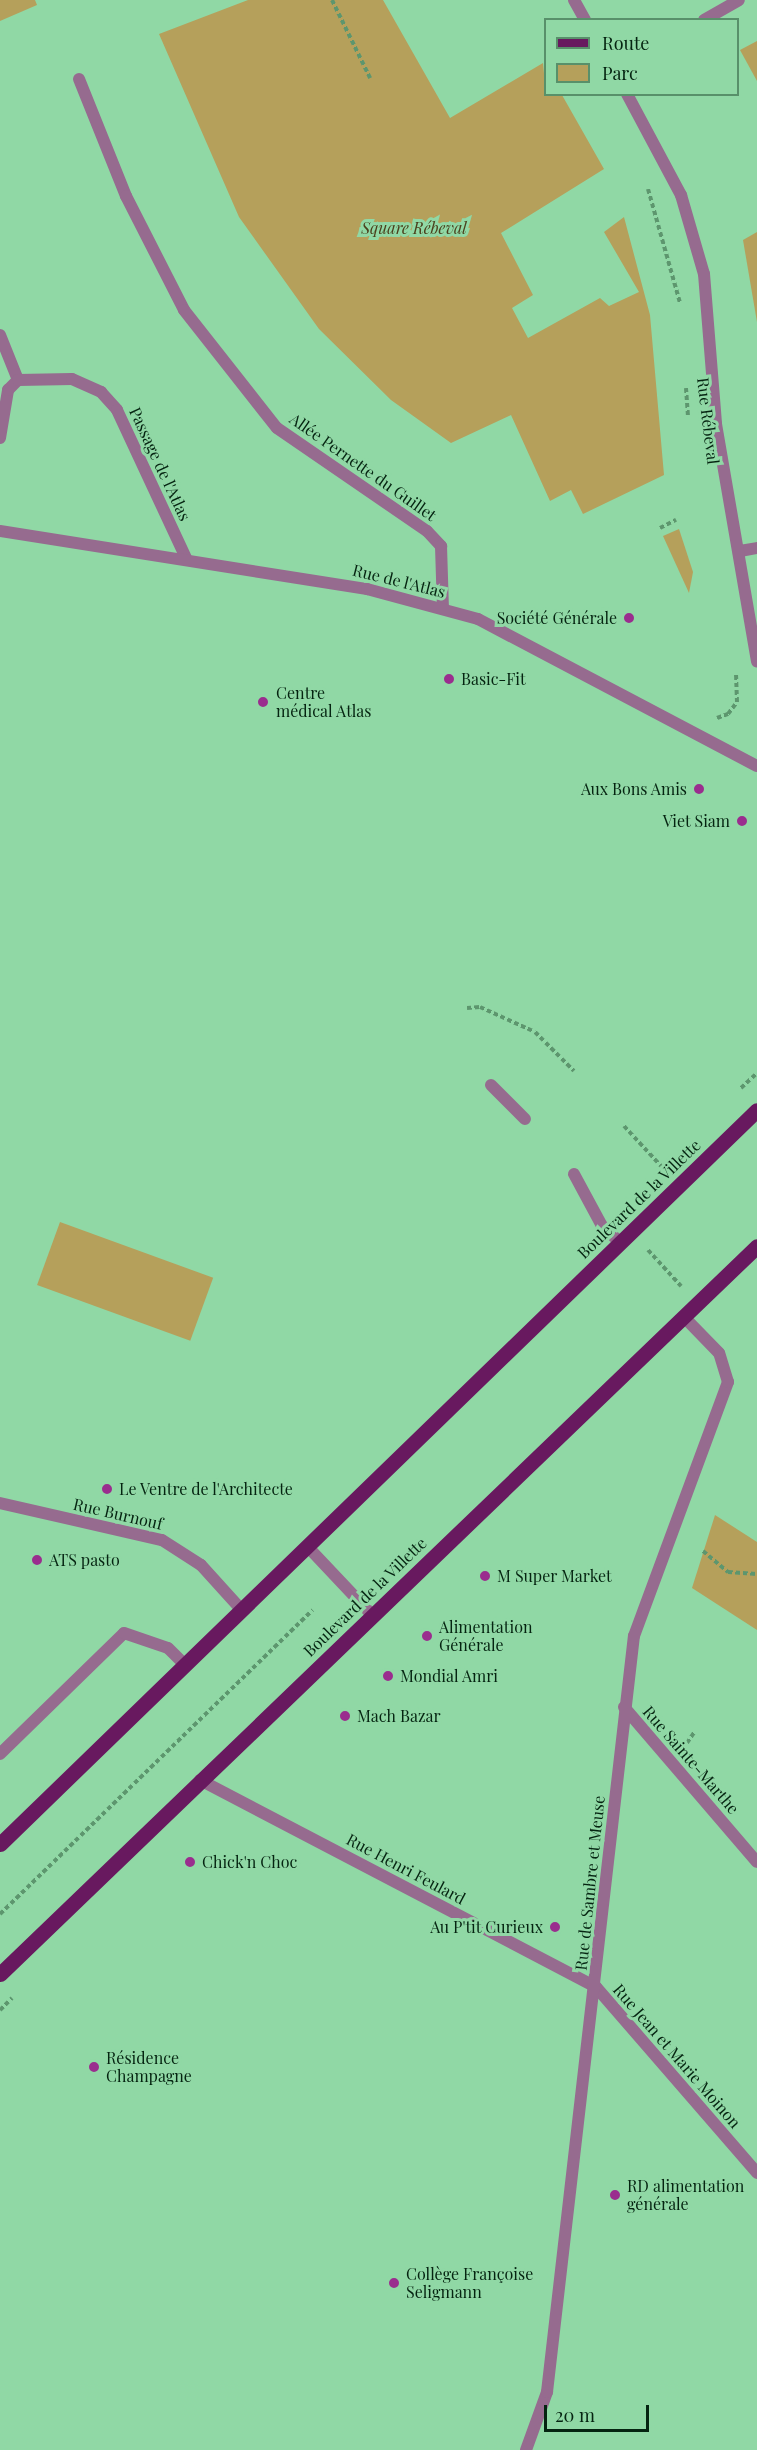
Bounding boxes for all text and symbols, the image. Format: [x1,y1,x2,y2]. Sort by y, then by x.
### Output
legend [544,18,739,96]
text: Route [602,31,649,55]
text: Parc [602,61,638,85]
park label: Square Rébeval [361,218,467,238]
street label: Rue Rébeval [693,376,723,466]
street label: Passage de l'Atlas [125,404,195,524]
street label: Allée Pernette du Guillet [286,409,440,525]
street label: Rue de l'Atlas [350,560,448,602]
place label: Société Générale [497,608,617,628]
marker: Société Générale [622,611,636,625]
place label: Basic-Fit [461,669,526,689]
marker: Basic-Fit [442,672,456,686]
place label: Centre médical Atlas [276,683,372,721]
marker: Centre médical Atlas [254,693,272,711]
place label: Aux Bons Amis [580,779,687,799]
marker: Aux Bons Amis [692,782,706,796]
place label: Viet Siam [662,811,730,831]
marker: Viet Siam [735,814,749,828]
street label: Boulevard de la Villette [573,1135,705,1263]
place label: Le Ventre de l'Architecte [119,1479,294,1499]
marker: Le Ventre de l'Architecte [100,1482,114,1496]
street label: Rue Burnouf [71,1494,165,1534]
street label: Boulevard de la Villette [299,1533,431,1661]
place label: ATS pasto [49,1550,120,1570]
marker: ATS pasto [30,1553,44,1567]
place label: M Super Market [497,1566,612,1586]
marker: M Super Market [478,1569,492,1583]
place label: Alimentation Générale [439,1617,533,1655]
marker: Alimentation Générale [420,1629,434,1643]
place label: Mondial Amri [400,1666,499,1686]
marker: Mondial Amri [381,1669,395,1683]
street label: Rue Sainte-Marthe [639,1702,743,1818]
place label: Mach Bazar [357,1706,441,1726]
marker: Mach Bazar [338,1709,352,1723]
street label: Rue de Sambre et Meuse [571,1795,609,1971]
street label: Rue Henri Feulard [343,1830,469,1908]
place label: Chick'n Choc [202,1852,297,1872]
marker: Chick'n Choc [183,1855,197,1869]
place label: Au P'tit Curieux [430,1917,543,1937]
marker: Au P'tit Curieux [548,1920,562,1934]
street label: Rue Jean et Marie Moinon [609,1980,745,2132]
place label: Résidence Champagne [106,2048,192,2086]
marker: Résidence Champagne [87,2060,101,2074]
place label: RD alimentation générale [627,2176,744,2214]
marker: RD alimentation générale [608,2188,622,2202]
place label: Collège Françoise Seligmann [406,2264,533,2302]
marker: Collège Françoise Seligmann [387,2276,401,2290]
scale bar [547,2393,652,2431]
text: 20 m [555,2403,595,2427]

